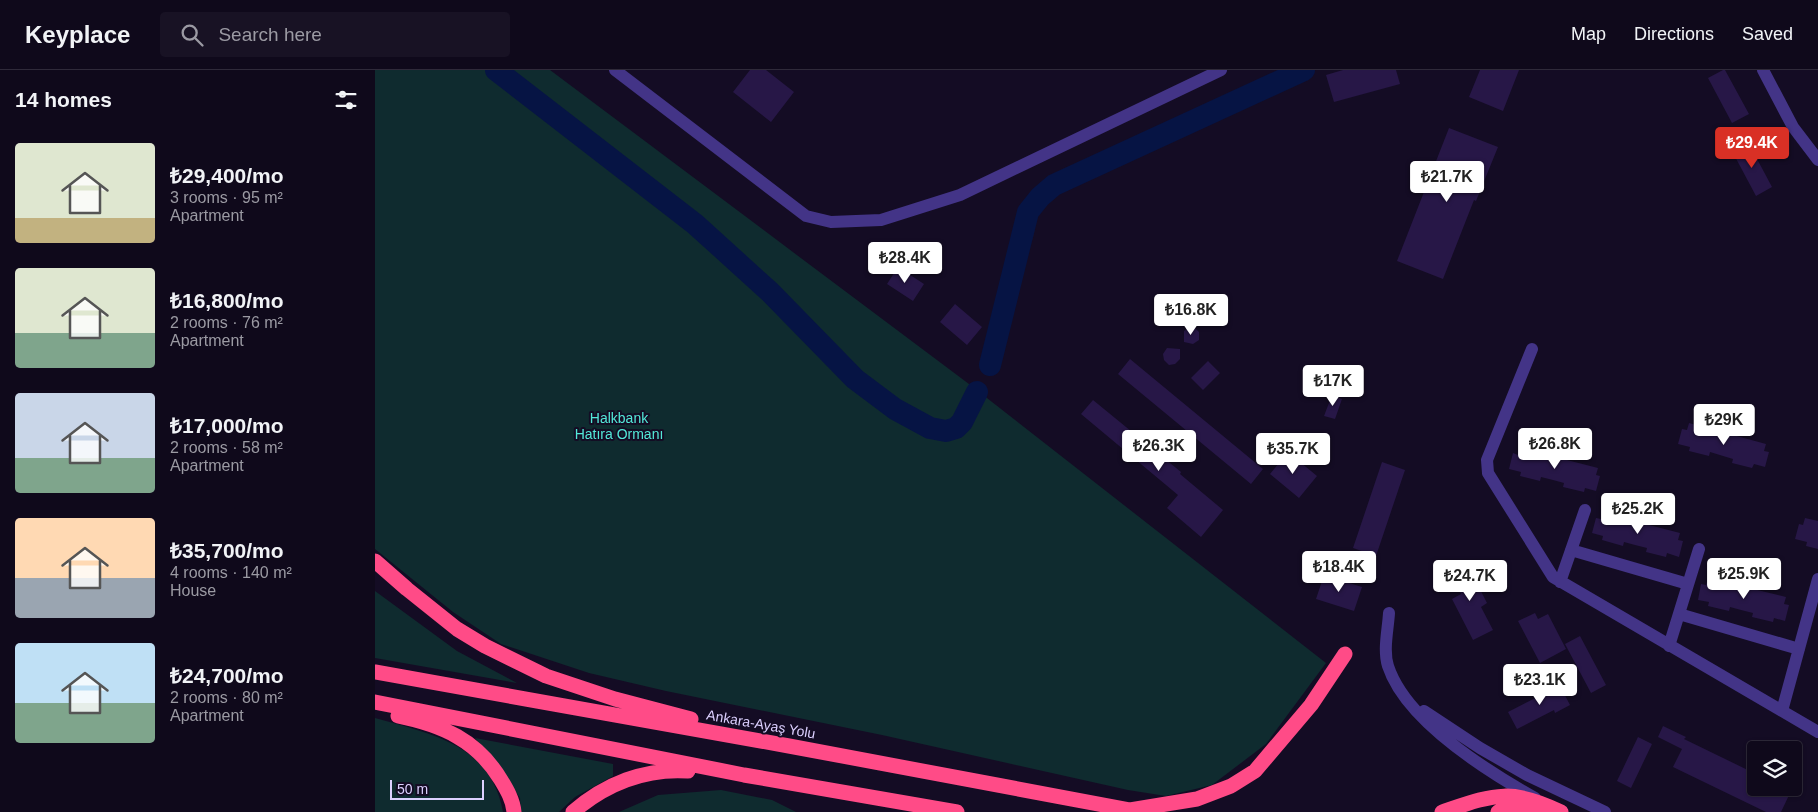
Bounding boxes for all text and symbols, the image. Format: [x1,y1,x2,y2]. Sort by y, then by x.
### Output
search box [160,12,510,57]
text: Keyplace [25,21,130,48]
icon: search [178,21,206,49]
text: Search here [218,24,322,45]
text: Map [1571,24,1606,44]
text: Directions [1634,24,1714,44]
text: Saved [1742,24,1793,44]
icon: filters [332,86,360,114]
text: 14 homes [15,88,112,111]
pin: ₺29.4K [1711,126,1793,169]
text: ₺29.4K [1726,134,1778,151]
pin: ₺21.7K [1406,160,1488,203]
icon: home [55,163,115,223]
text: ₺29,400/mo [170,164,284,187]
text: ₺21.7K [1421,168,1473,185]
text: 3 rooms · 95 m² [170,189,283,206]
text: Apartment [170,207,244,224]
pin: ₺28.4K [864,242,946,284]
text: ₺28.4K [879,249,931,266]
icon: home [55,288,115,348]
text: ₺16,800/mo [170,289,284,312]
pin: ₺16.8K [1150,294,1232,336]
text: ₺16.8K [1165,301,1217,318]
text: 2 rooms · 76 m² [170,314,283,331]
text: Apartment [170,332,244,349]
pin: ₺17K [1303,364,1363,407]
text: ₺17K [1314,372,1352,389]
pin: ₺29K [1694,404,1754,446]
park label: Halkbank Hatıra Ormanı [575,410,663,442]
text: ₺29K [1705,411,1743,428]
icon: home [55,413,115,473]
text: ₺17,000/mo [170,414,284,437]
pin: ₺26.8K [1514,428,1596,470]
pin: ₺26.3K [1118,430,1200,472]
pin: ₺35.7K [1252,432,1334,475]
text: ₺26.8K [1529,435,1581,452]
text: ₺26.3K [1133,437,1185,454]
text: 2 rooms · 58 m² [170,439,283,456]
text: ₺35.7K [1267,440,1319,457]
text: Apartment [170,457,244,474]
pin: ₺25.2K [1597,492,1679,535]
text: ₺25.2K [1612,500,1664,517]
icon: home [55,538,115,598]
text: ₺35,700/mo [170,539,284,562]
pin: ₺18.4K [1298,550,1380,593]
text: ₺18.4K [1313,558,1365,575]
pin: ₺25.9K [1703,558,1785,600]
pin: ₺24.7K [1429,560,1511,602]
text: 4 rooms · 140 m² [170,564,292,581]
text: ₺25.9K [1718,565,1770,582]
text: ₺24.7K [1444,567,1496,584]
text: House [170,582,216,599]
icon: home [55,663,115,723]
text: ₺24,700/mo [170,664,284,687]
pin: ₺23.1K [1499,664,1581,706]
text: ₺23.1K [1514,671,1566,688]
text: 2 rooms · 80 m² [170,689,283,706]
text: Apartment [170,707,244,724]
street label: Ankara-Ayaş Yolu [705,707,817,741]
map controls [1747,741,1802,796]
button: layers [1747,741,1802,796]
scale bar [390,777,484,800]
text: 50 m [397,781,428,797]

